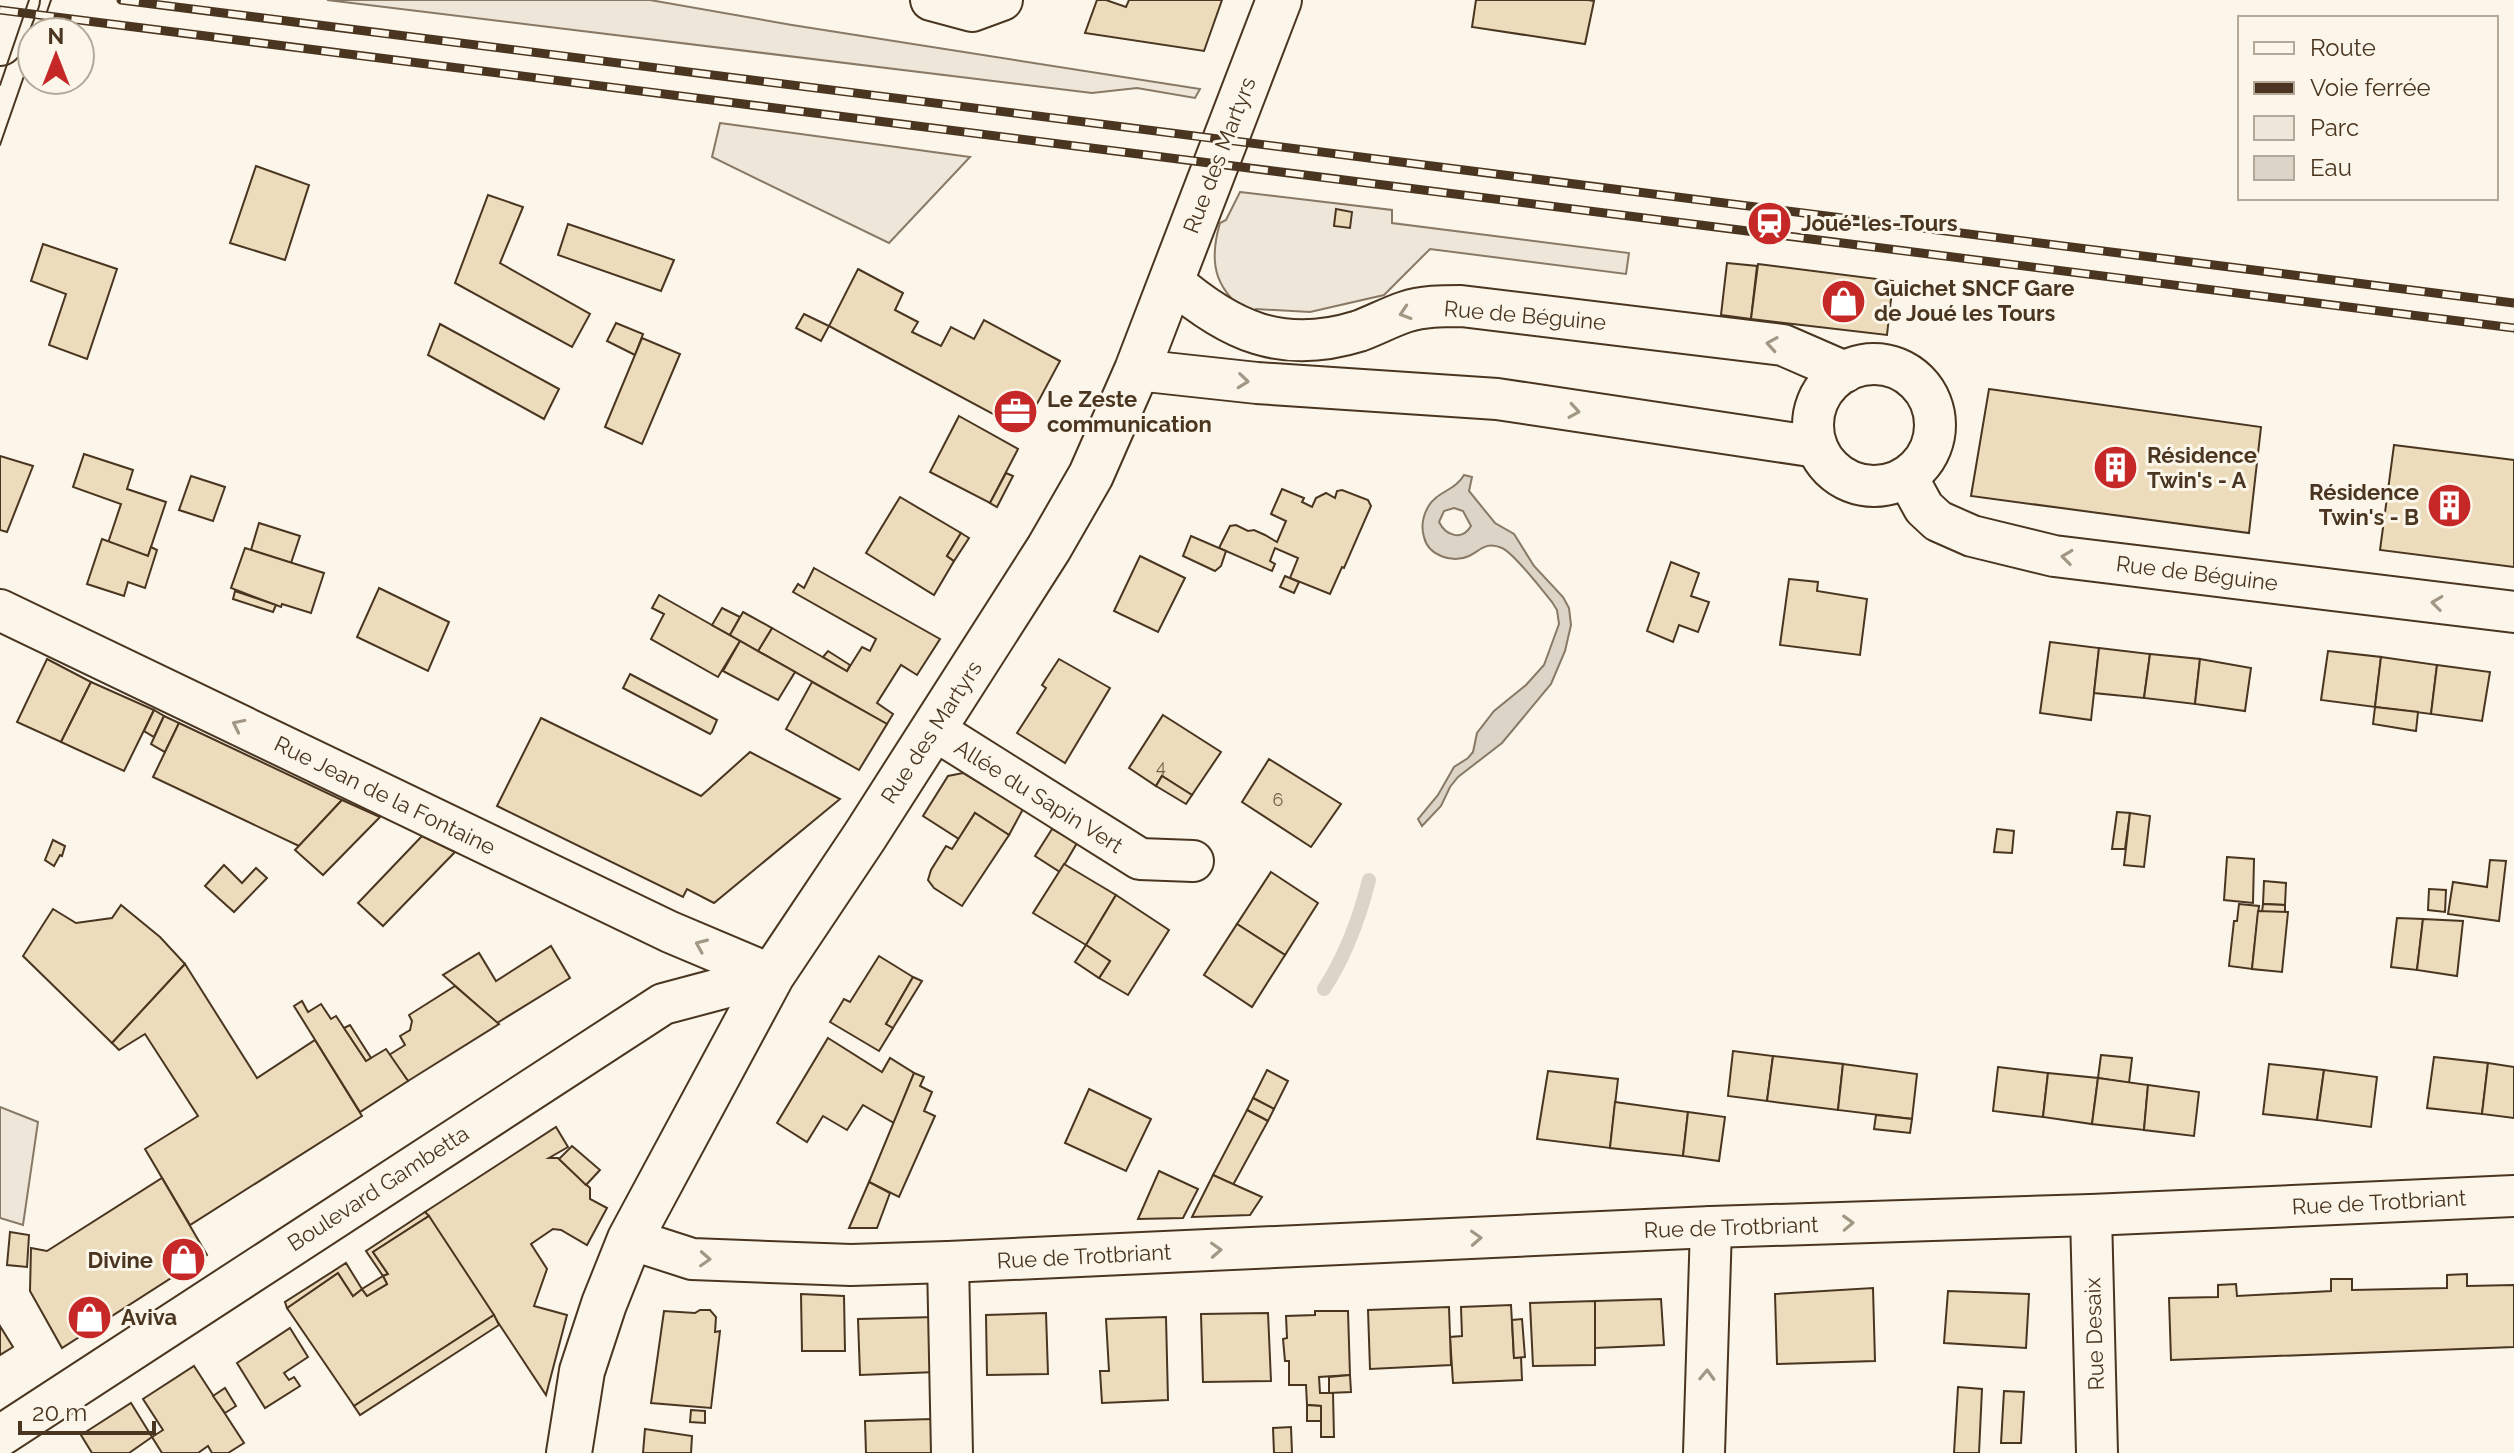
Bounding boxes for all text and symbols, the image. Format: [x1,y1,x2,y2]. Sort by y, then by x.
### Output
north arrow [16,16,96,96]
legend [2238,16,2498,200]
text: N [48,23,64,49]
text: Route [2310,33,2376,62]
street label: Rue des Martyrs [1177,73,1261,237]
text: Voie ferrée [2310,73,2431,102]
text: Parc [2310,113,2359,142]
text: Eau [2310,153,2352,182]
station icon: Joué-les-Tours [1746,199,1794,247]
place label: Joué-les-Tours [1801,210,1958,236]
place label: Guichet SNCF Gare de Joué les Tours [1874,275,2075,326]
shop icon: Guichet SNCF Gare de Joué les Tours [1819,277,1867,325]
street label: Rue de Béguine [1443,295,1607,335]
one-way arrow [1399,304,1412,320]
one-way arrow [1765,336,1779,353]
one-way arrow [1237,373,1250,390]
place label: Le Zeste communication [1047,386,1212,437]
office icon: Le Zeste communication [992,388,1040,436]
one-way arrow [1567,402,1580,419]
place label: Résidence Twin's - A [2147,442,2257,493]
building icon: Résidence Twin's - A [2092,444,2140,492]
place label: Résidence Twin's - B [2309,479,2419,530]
building icon: Résidence Twin's - B [2426,481,2474,529]
one-way arrow [2060,549,2073,566]
street label: Rue de Béguine [2115,550,2279,596]
one-way arrow [2430,594,2443,611]
street label: Rue des Martyrs [875,656,987,808]
one-way arrow [232,719,247,735]
street label: Rue Jean de la Fontaine [270,730,500,860]
street label: Allée du Sapin Vert [950,734,1128,859]
house number: 4 [1156,756,1166,777]
house number: 6 [1273,789,1284,810]
one-way arrow [694,938,709,954]
street label: Boulevard Gambetta [283,1120,473,1256]
street label: Rue de Trotbriant [2291,1184,2467,1220]
street label: Rue de Trotbriant [1643,1211,1819,1243]
one-way arrow [1842,1214,1855,1231]
one-way arrow [1470,1229,1483,1246]
shop icon: Divine [160,1236,208,1284]
street label: Rue de Trotbriant [996,1238,1172,1274]
one-way arrow [1210,1241,1223,1258]
place label: Divine [88,1247,153,1273]
one-way arrow [699,1250,712,1267]
street label: Rue Desaix [2079,1277,2109,1391]
shop icon: Aviva [66,1293,114,1341]
place label: Aviva [121,1304,177,1330]
one-way arrow [1698,1368,1715,1381]
scale bar [20,1385,154,1435]
text: 20 m [32,1398,87,1427]

